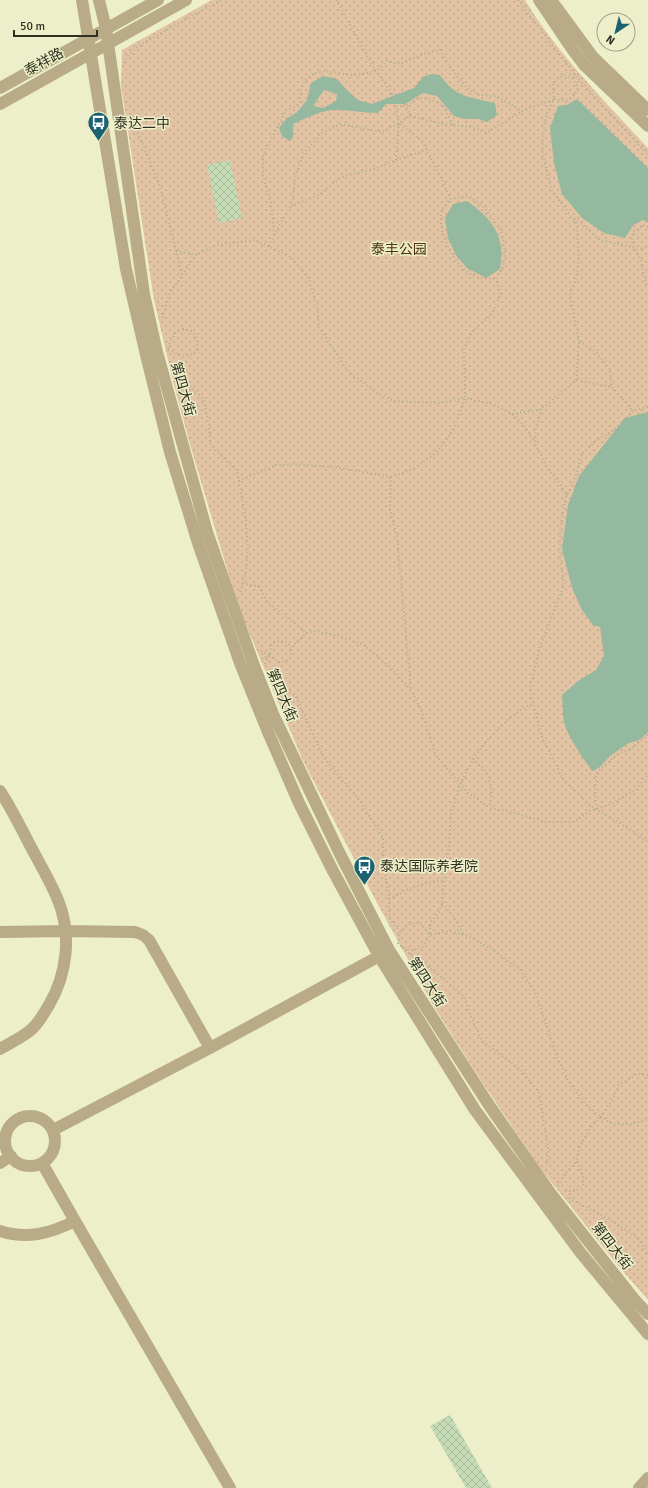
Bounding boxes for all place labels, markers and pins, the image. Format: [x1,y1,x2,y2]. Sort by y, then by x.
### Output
bus stop icon: 泰达二中 [86,110,112,143]
place label: 泰达二中 [114,115,170,132]
bus stop icon: 泰达国际养老院 [351,853,377,886]
place label: 泰达国际养老院 [380,858,478,875]

